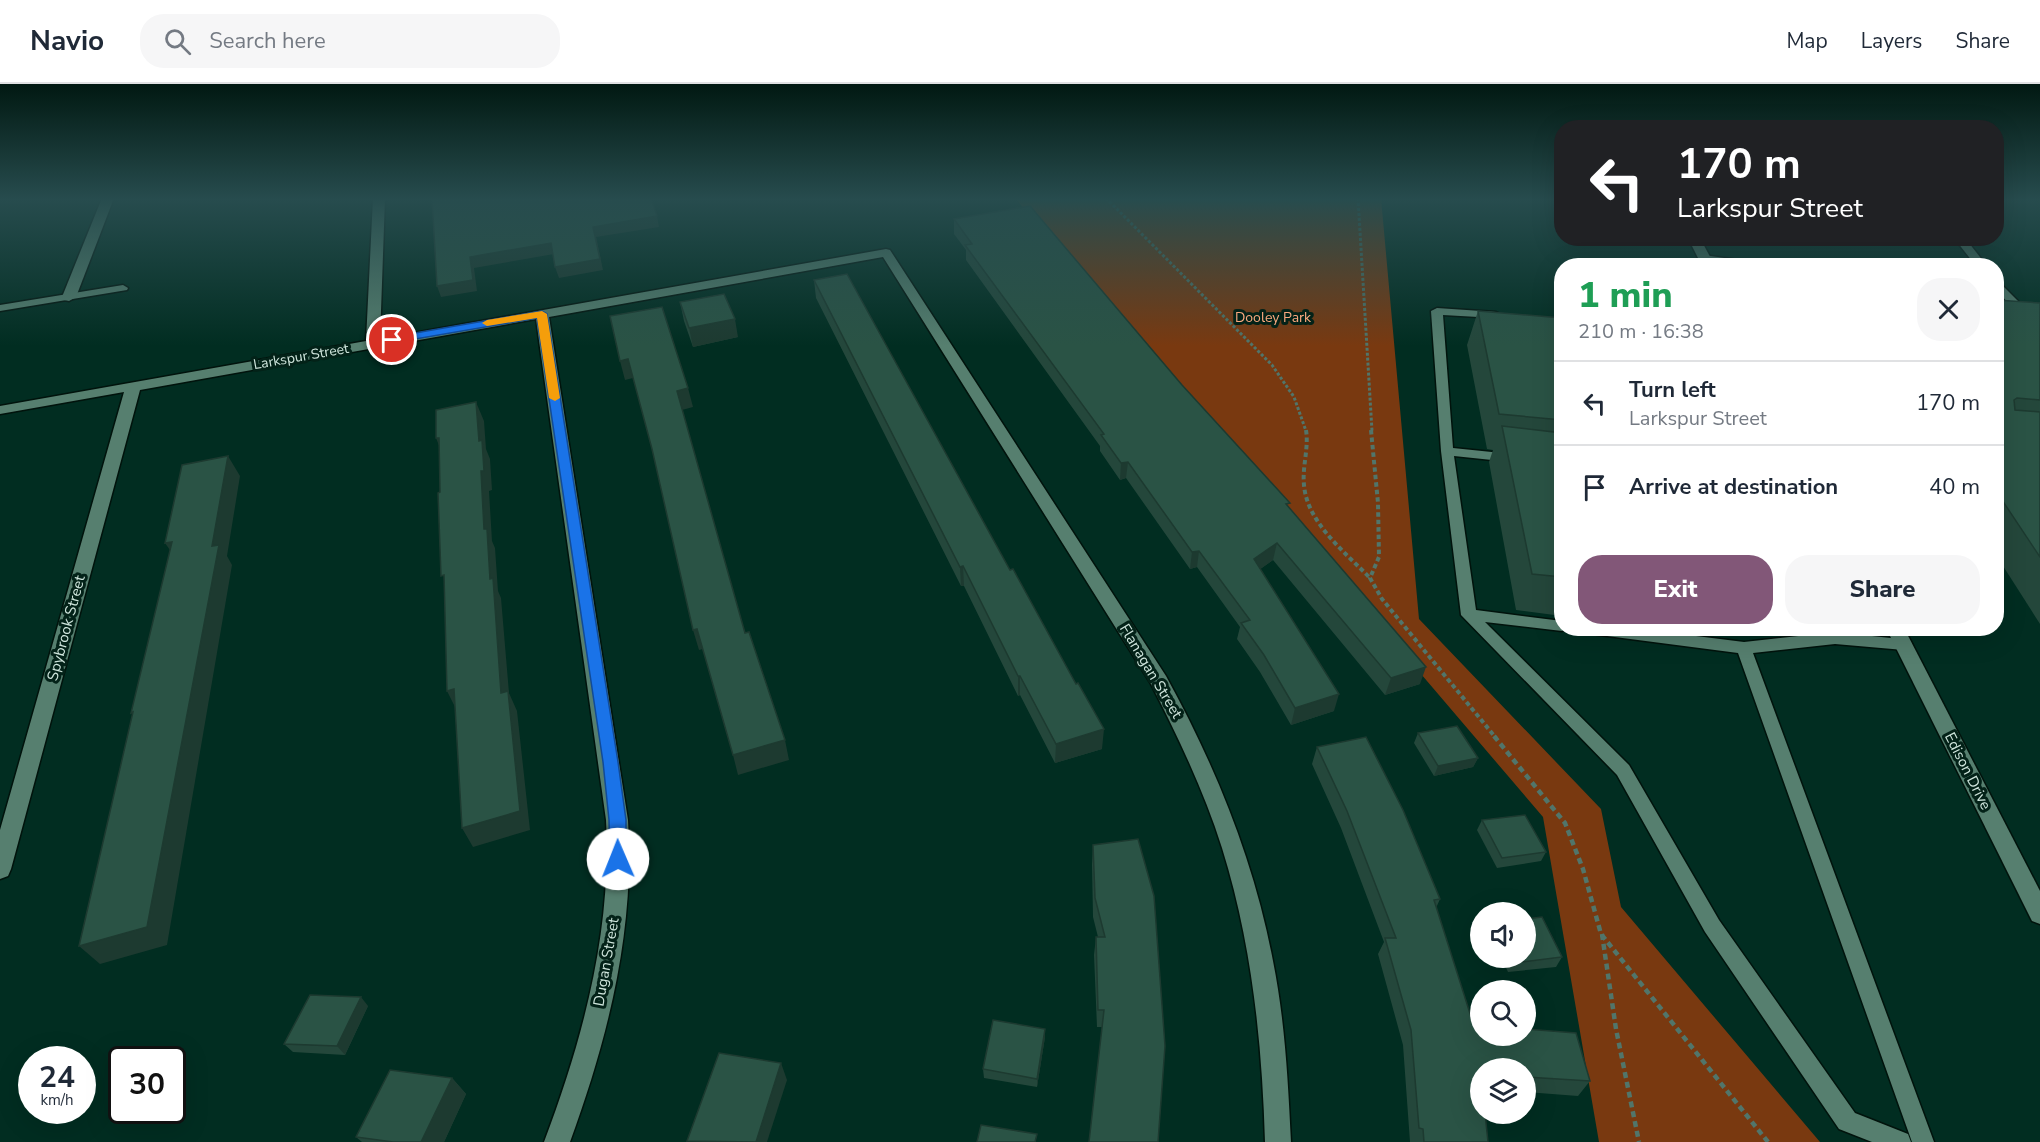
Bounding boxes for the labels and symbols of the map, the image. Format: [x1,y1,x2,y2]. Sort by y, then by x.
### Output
park label: Dooley Park [1235,308,1312,327]
pin [366,314,417,365]
street label: Larkspur Street [252,339,350,374]
street label: Spybrook Street [42,572,90,683]
street label: Flanagan Street [1115,620,1188,723]
street label: Edison Drive [1940,729,1996,813]
position arrow [586,827,650,891]
street label: Dugan Street [588,915,624,1008]
speed limit sign: 30 [108,1046,186,1124]

